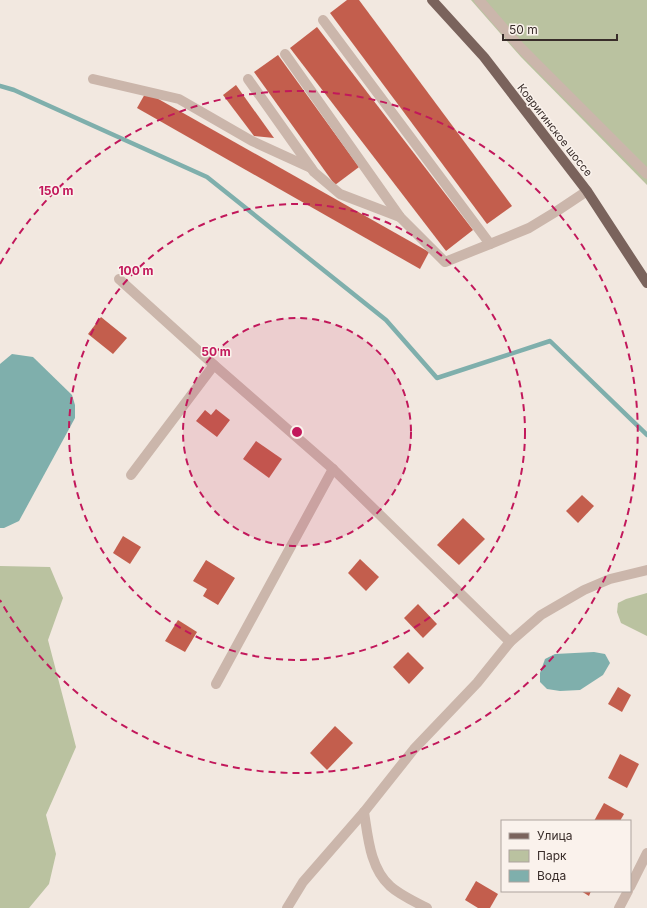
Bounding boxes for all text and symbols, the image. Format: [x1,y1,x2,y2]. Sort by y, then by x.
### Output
scale bar [503,16,617,42]
text: 50 m [509,22,538,37]
street label: Ковригинское шоссе [514,81,596,179]
text: 150 m [39,183,73,198]
text: 100 m [118,263,154,278]
text: 50 m [201,344,231,359]
centre of rings [290,425,304,439]
legend [501,820,631,892]
text: Улица [537,828,572,843]
text: Парк [537,848,567,863]
text: Вода [537,868,566,883]

